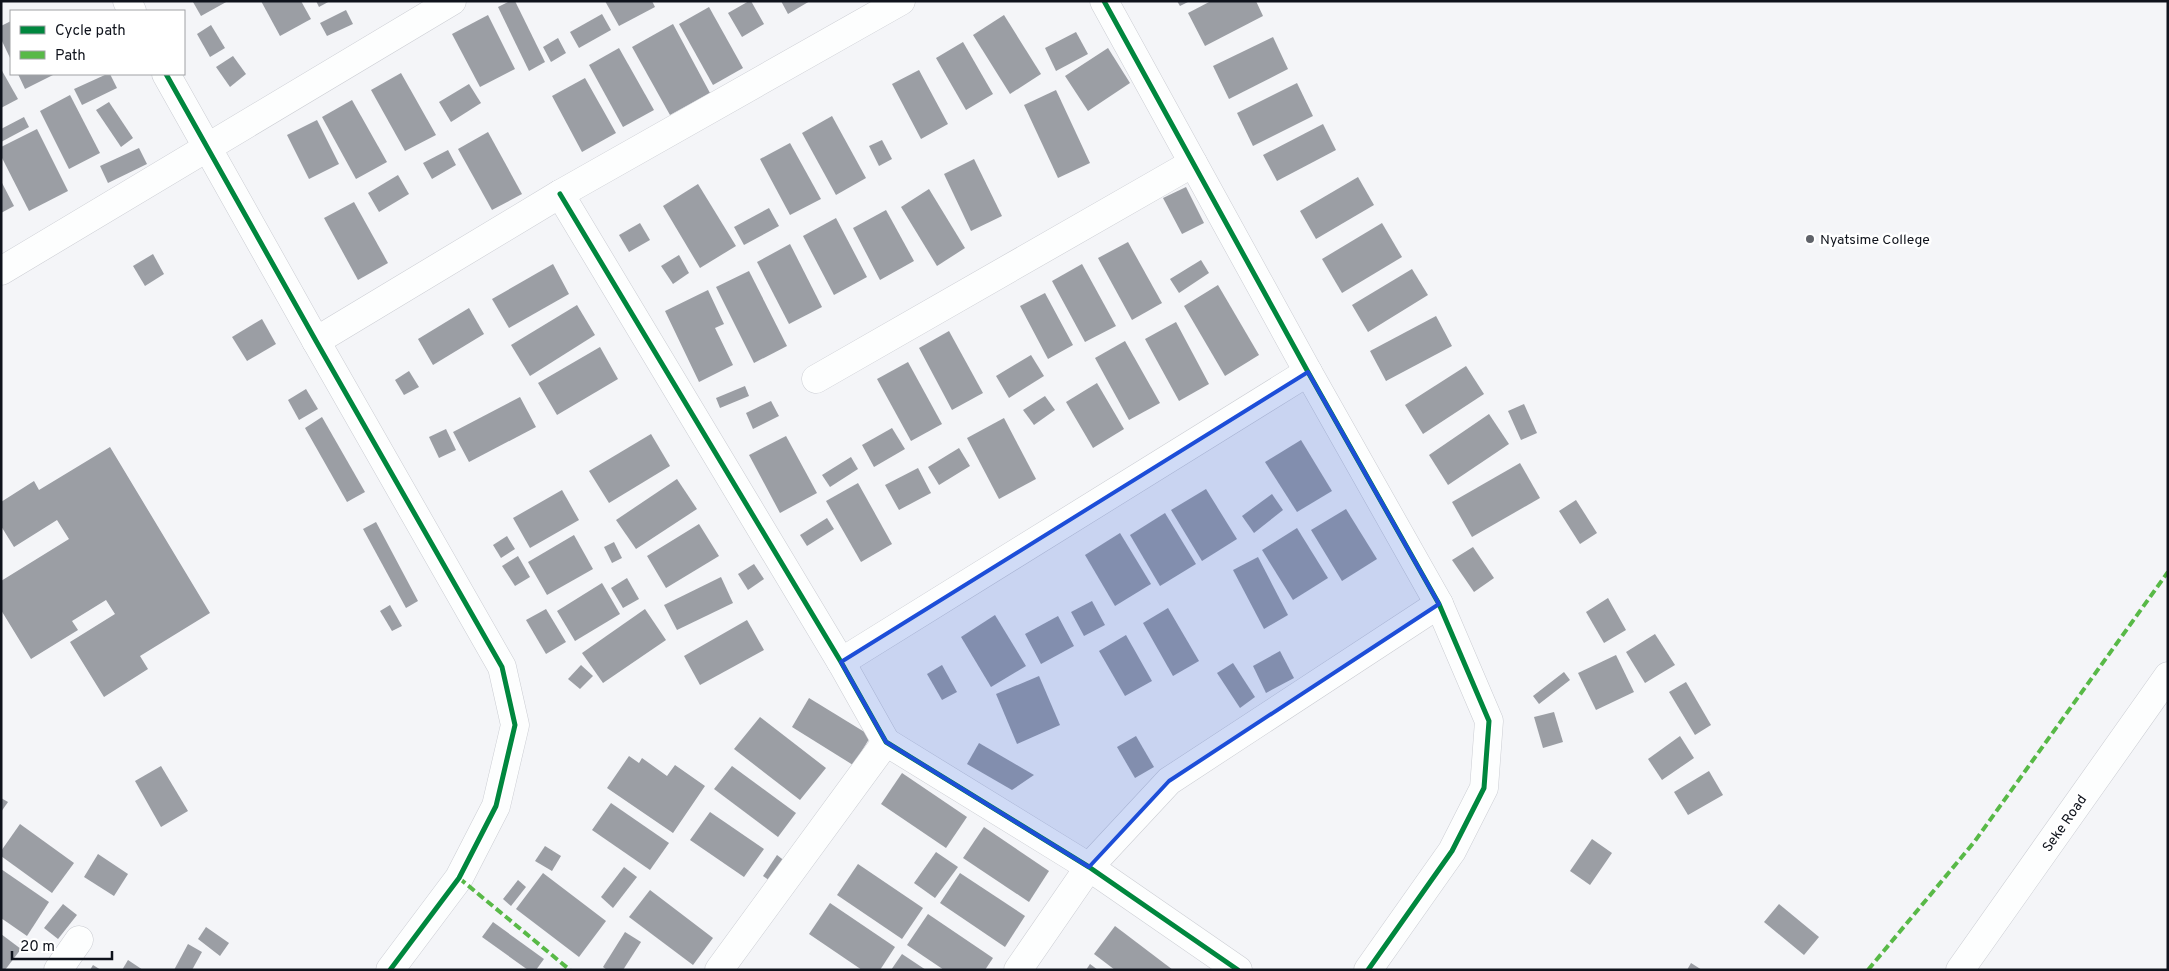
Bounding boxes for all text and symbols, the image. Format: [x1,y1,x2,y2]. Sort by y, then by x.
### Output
legend [10,10,185,75]
text: Cycle path [55,22,126,41]
text: Path [55,47,86,66]
place label: Nyatsime College [1820,232,1930,249]
marker: Nyatsime College [1804,233,1816,245]
street label: Seke Road [2039,792,2091,856]
scale bar [12,928,112,960]
text: 20 m [20,938,55,957]

